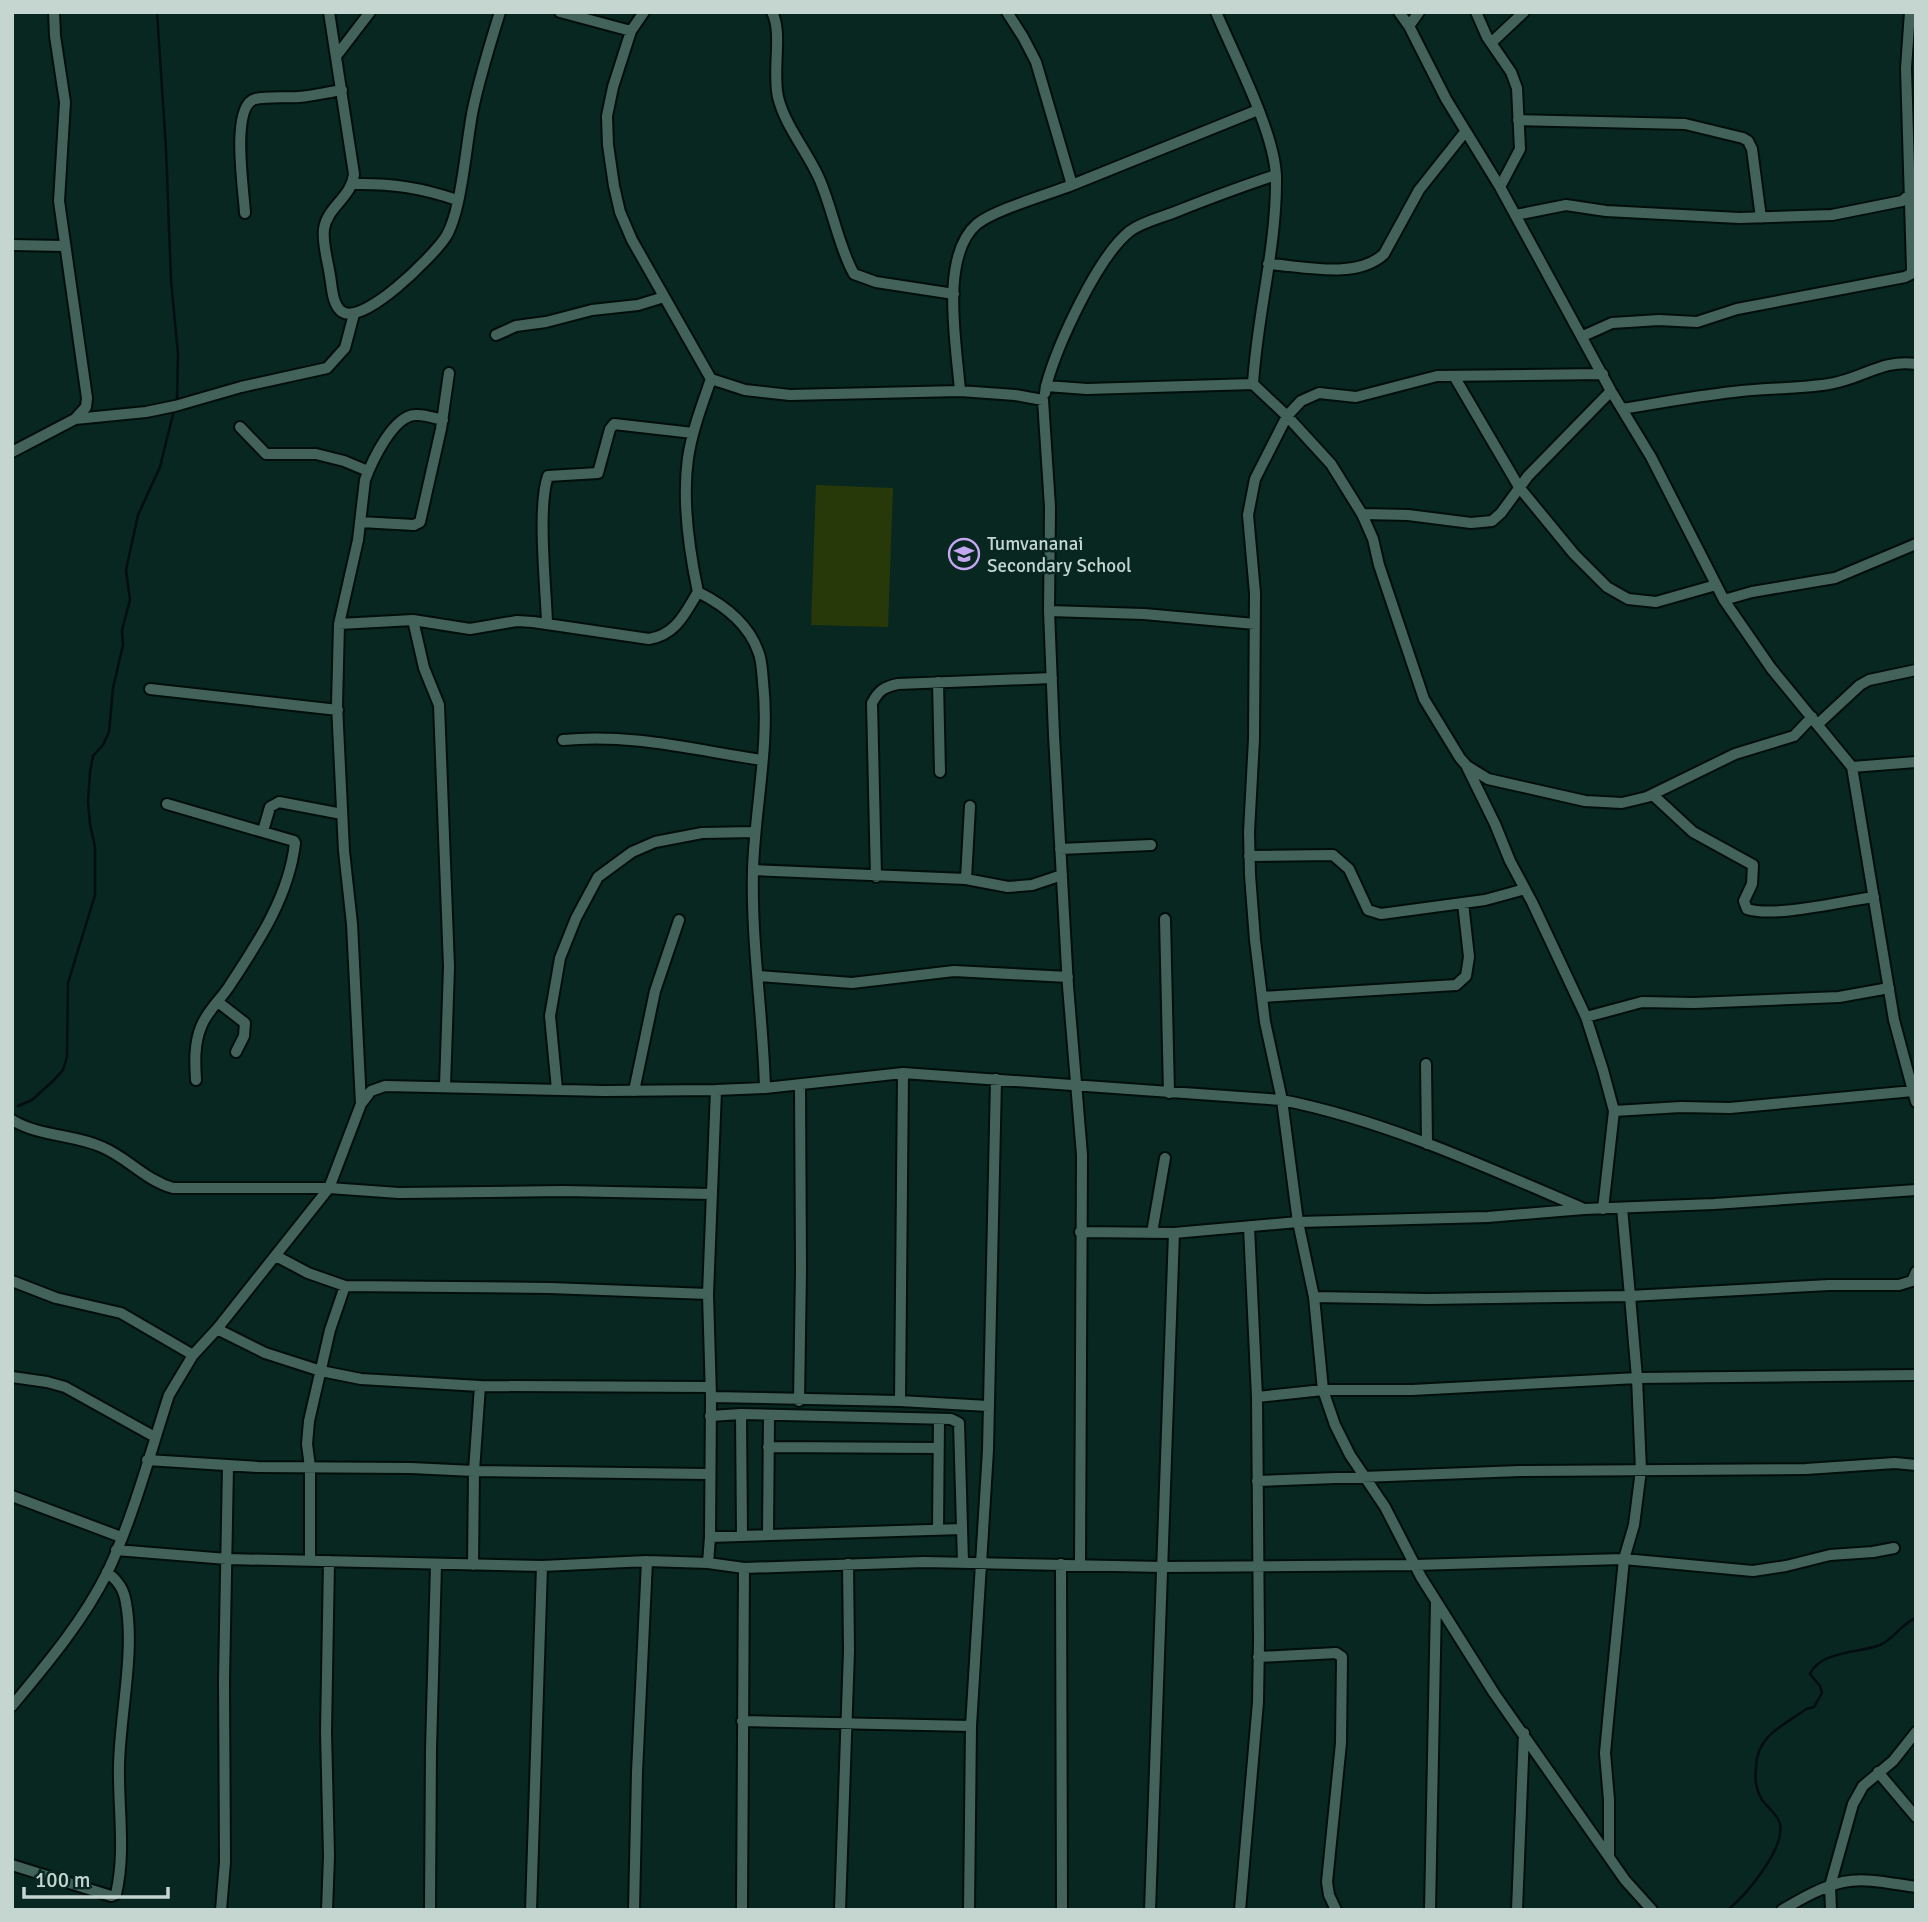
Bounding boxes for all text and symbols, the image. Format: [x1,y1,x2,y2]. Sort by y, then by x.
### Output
place label: Tumvananai Secondary School [987,532,1132,578]
school or university icon: Tumvananai Secondary School [947,537,981,571]
scale bar [24,1856,168,1900]
text: 100 m [35,1867,90,1893]

